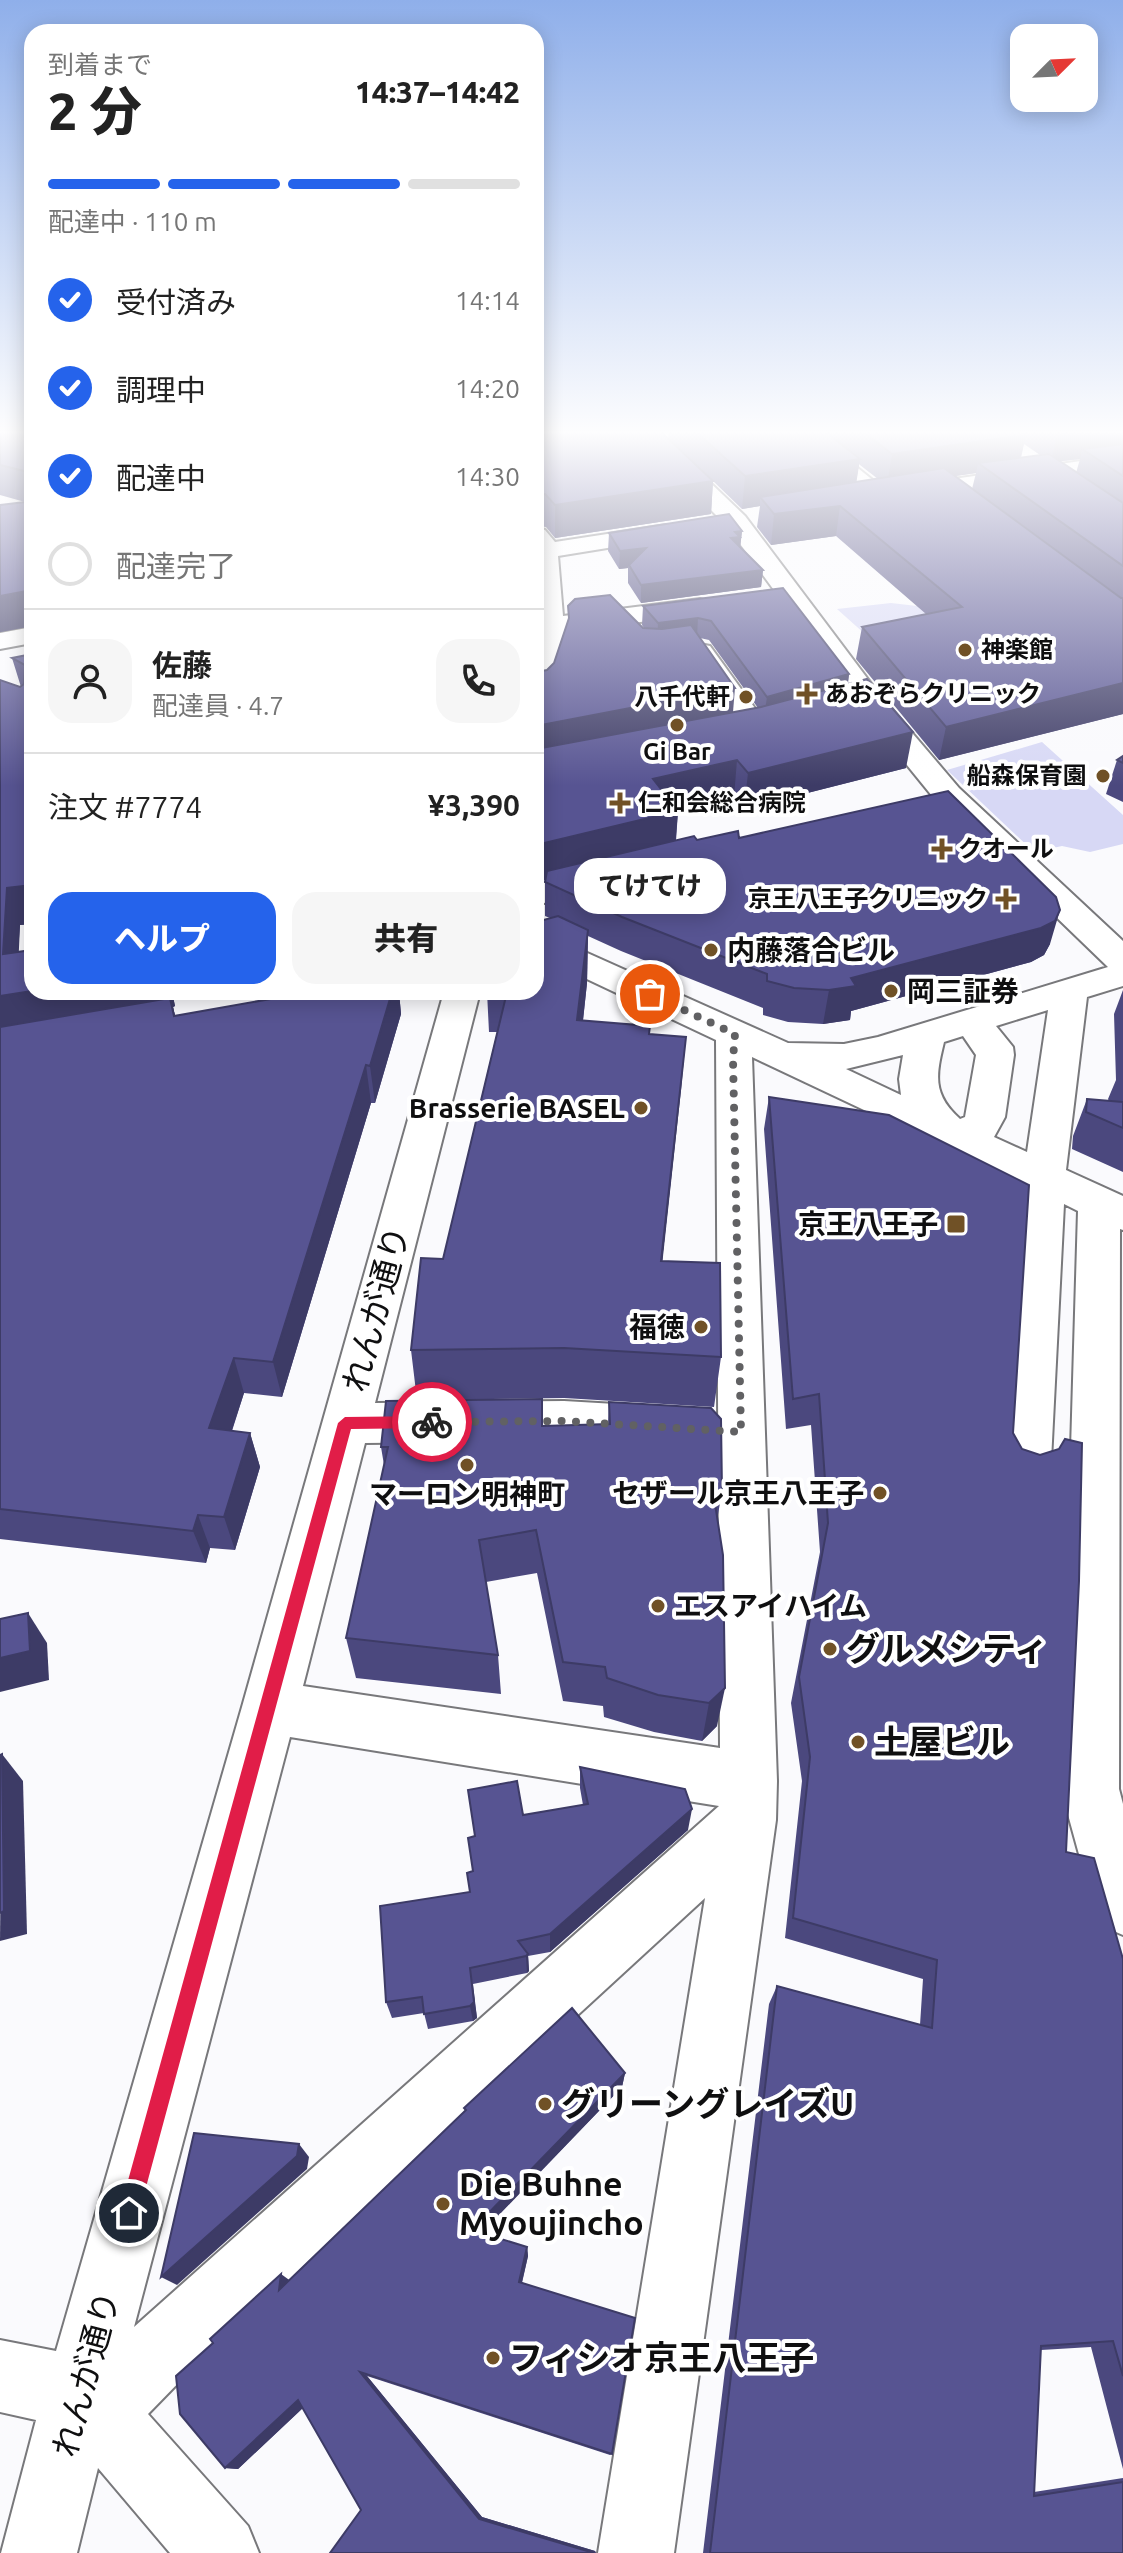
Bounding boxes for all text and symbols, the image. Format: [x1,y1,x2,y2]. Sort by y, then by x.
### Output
north arrow [1010,24,1098,112]
map controls [1010,24,1098,112]
text: 到着まで [48,50,152,79]
text: 14:37–14:42 [355,75,520,109]
text: 2 分 [48,82,142,140]
text: 配達中 · 110 m [48,207,217,236]
icon: check [48,278,92,322]
text: 受付済み [116,285,236,319]
text: 14:14 [455,286,520,315]
icon: check [48,366,92,410]
text: 調理中 [116,373,206,407]
text: 14:20 [455,374,520,403]
icon: check [48,454,92,498]
text: 配達中 [116,461,206,495]
text: 14:30 [455,462,520,491]
text: 配達完了 [116,549,236,583]
place label: 神楽館 [981,636,1053,663]
button: person [48,639,132,723]
button: phone [436,639,520,723]
marker: 神楽館 [956,641,974,659]
text: 佐藤 [152,648,212,682]
place label: あおぞらクリニック [825,680,1041,707]
place label: 八千代軒 [634,683,730,710]
marker: あおぞらクリニック [796,683,818,705]
marker: 八千代軒 [737,688,755,706]
text: 配達員 · 4.7 [152,691,284,720]
marker: Gi Bar [668,716,686,734]
place label: Gi Bar [643,738,711,765]
place label: 船森保育園 [967,762,1087,789]
marker: 船森保育園 [1094,767,1112,785]
text: ¥3,390 [428,788,520,822]
place label: 仁和会総合病院 [638,789,806,816]
text: 注文 #7774 [48,790,202,824]
marker: 仁和会総合病院 [609,792,631,814]
place label: クオール [958,835,1054,862]
marker: クオール [933,840,951,858]
callout: てけてけ [574,858,726,914]
text: てけてけ [598,871,702,900]
place label: 京王八王子クリニック [748,885,988,912]
marker: 京王八王子クリニック [995,888,1017,910]
button: ヘルプ [48,892,276,984]
button: 共有 [292,892,520,984]
place label: 内藤落合ビル [727,934,895,965]
marker: 内藤落合ビル [702,941,720,959]
pin [616,960,684,1028]
icon: bag [628,972,672,1016]
place label: 岡三証券 [907,975,1019,1006]
marker: 岡三証券 [882,982,900,1000]
place label: Brasserie BASEL [409,1092,625,1123]
marker: Brasserie BASEL [632,1099,650,1117]
place label: 京王八王子 [798,1208,938,1239]
marker: 京王八王子 [945,1213,967,1235]
street label: れんが通り [335,1222,415,1396]
place label: 福徳 [629,1311,685,1342]
marker: 福徳 [692,1318,710,1336]
courier [392,1382,472,1462]
icon: bike [410,1400,454,1444]
marker: マーロン明神町 [458,1456,476,1474]
place label: セザール京王八王子 [612,1477,864,1508]
place label: マーロン明神町 [369,1478,565,1509]
marker: セザール京王八王子 [871,1484,889,1502]
place label: エスアイハイム [674,1590,867,1621]
marker: エスアイハイム [649,1597,667,1615]
place label: グルメシティ [846,1629,1048,1667]
marker: グルメシティ [821,1640,839,1658]
place label: 土屋ビル [874,1722,1010,1760]
marker: 土屋ビル [849,1733,867,1751]
place label: グリーングレイズU [561,2084,854,2122]
marker: グリーングレイズU [536,2095,554,2113]
place label: Die Buhne Myoujincho [459,2164,644,2241]
pin [95,2179,163,2247]
icon: home [107,2191,151,2235]
marker: Die Buhne Myoujincho [434,2195,452,2213]
street label: れんが通り [45,2287,125,2461]
place label: フィシオ京王八王子 [509,2338,814,2376]
marker: フィシオ京王八王子 [484,2349,502,2367]

